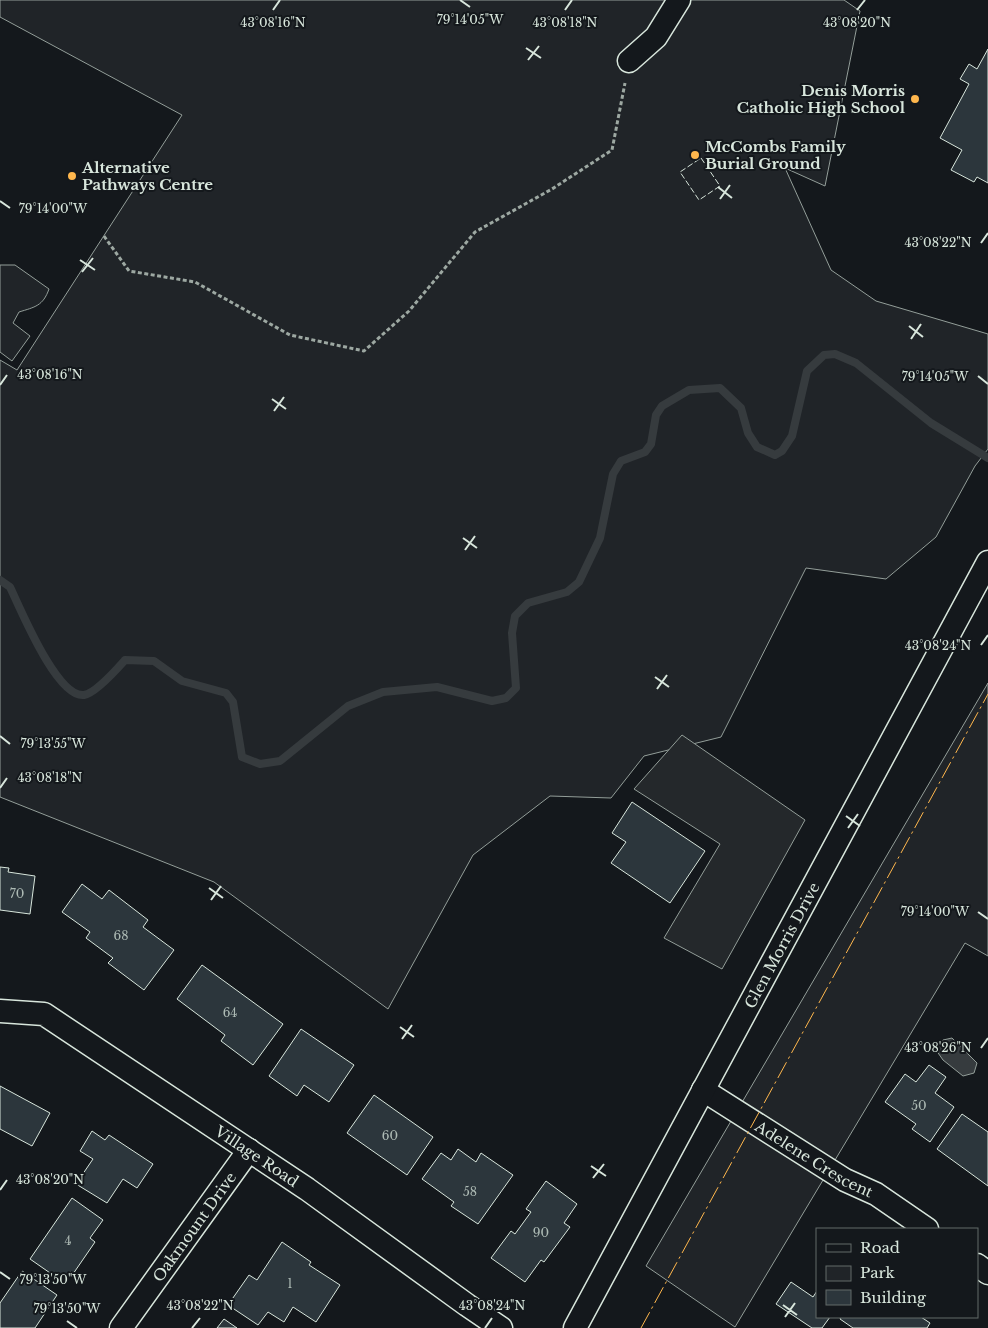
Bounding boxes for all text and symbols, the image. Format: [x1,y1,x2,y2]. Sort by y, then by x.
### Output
text: 79°14'05"W [437,12,504,27]
text: 43°08'16"N [240,15,306,30]
text: 43°08'18"N [533,15,598,30]
text: 43°08'20"N [823,15,891,30]
place label: Denis Morris Catholic High School [737,81,906,117]
marker: Denis Morris Catholic High School [909,93,921,105]
place label: McCombs Family Burial Ground [705,137,846,173]
marker: McCombs Family Burial Ground [689,149,701,161]
place label: Alternative Pathways Centre [81,158,213,194]
marker: Alternative Pathways Centre [66,170,78,182]
text: 79°14'00"W [19,201,88,216]
text: 43°08'22"N [905,235,972,250]
text: 43°08'16"N [17,367,83,382]
text: 79°14'05"W [902,369,969,384]
text: 43°08'24"N [905,638,971,653]
text: 79°13'55"W [20,736,86,751]
text: 43°08'18"N [18,770,83,785]
street label: Glen Morris Drive [740,879,823,1011]
house number: 70 [10,886,24,901]
text: 79°14'00"W [901,904,970,919]
house number: 68 [114,928,129,943]
house number: 64 [223,1005,237,1020]
text: 43°08'26"N [904,1040,972,1055]
house number: 50 [911,1098,927,1113]
street label: Adelene Crescent [751,1116,876,1201]
street label: Village Road [211,1121,303,1190]
house number: 60 [382,1128,398,1143]
street label: Oakmount Drive [148,1168,240,1285]
text: 43°08'20"N [16,1172,84,1187]
house number: 58 [463,1184,477,1199]
house number: 90 [533,1225,549,1240]
legend [816,1228,978,1318]
house number: 4 [64,1233,72,1248]
text: Road [860,1238,900,1257]
text: Park [860,1263,896,1282]
text: 79°13'50"W [20,1272,87,1287]
house number: 1 [287,1276,293,1291]
text: Building [860,1288,927,1307]
text: 43°08'22"N [167,1298,234,1313]
text: 43°08'24"N [459,1298,525,1313]
text: 79°13'50"W [34,1301,101,1316]

